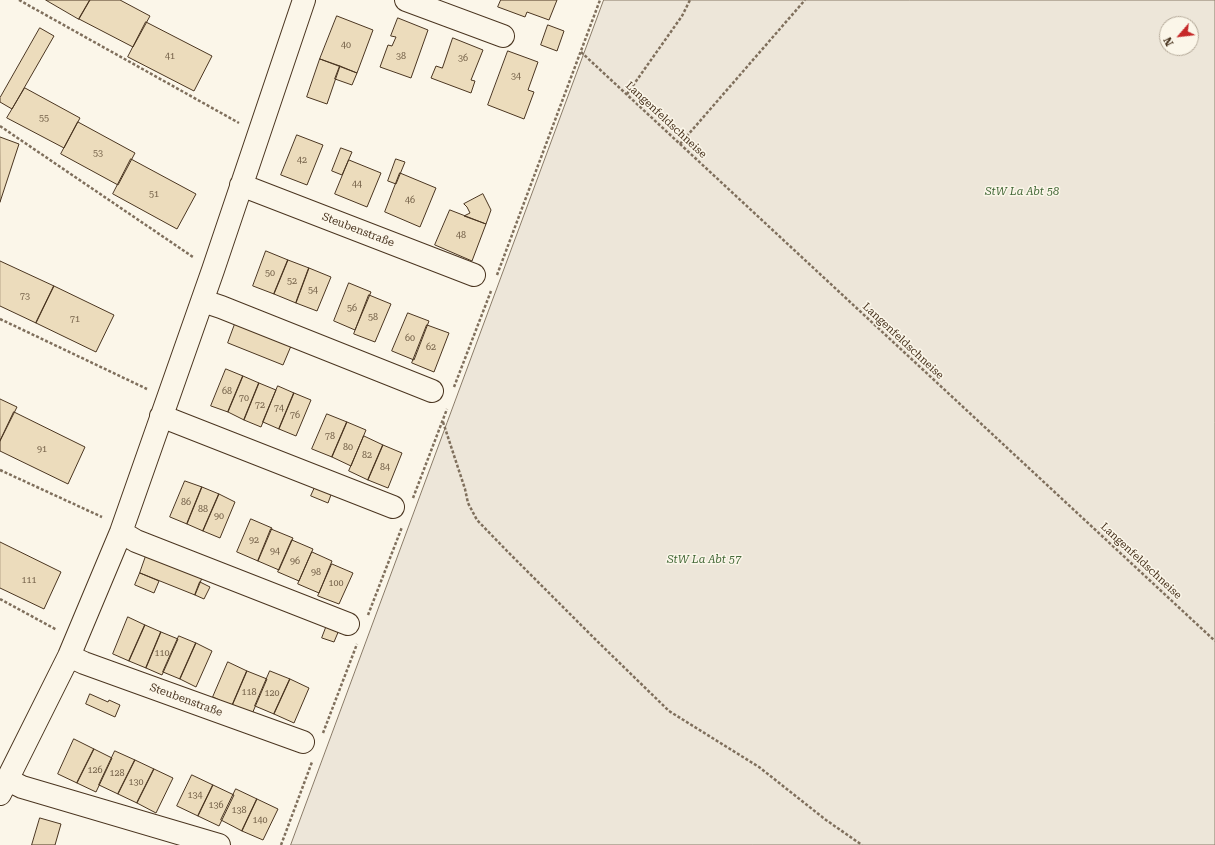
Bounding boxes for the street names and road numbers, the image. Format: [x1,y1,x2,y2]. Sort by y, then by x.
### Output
street label: Langenfeldschneise [623,79,709,161]
street label: Steubenstraße [320,210,396,250]
street label: Langenfeldschneise [860,300,946,382]
street label: Langenfeldschneise [1098,520,1184,602]
street label: Steubenstraße [148,681,224,719]

